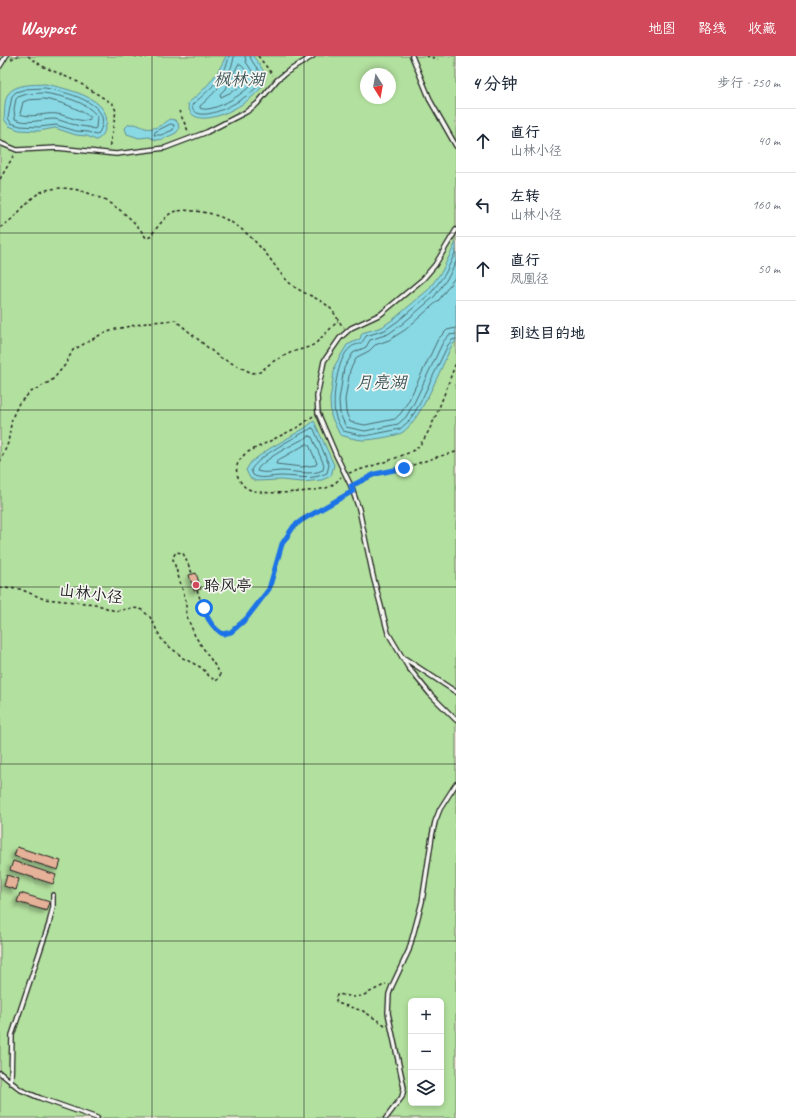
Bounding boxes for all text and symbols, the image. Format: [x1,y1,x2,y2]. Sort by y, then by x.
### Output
text: Waypost [20,16,75,40]
text: 地图 [648,20,676,37]
text: 路线 [698,20,726,37]
text: 收藏 [748,20,776,37]
north arrow [360,68,396,104]
water label: 枫林湖 [214,69,266,90]
text: 4 分钟 [472,73,518,94]
text: 步行 · 250 m [717,75,780,91]
text: 直行 [510,123,540,142]
icon: ahead [472,130,494,152]
text: 40 m [758,133,780,149]
text: 山林小径 [510,143,562,159]
text: 左转 [510,187,540,206]
icon: left [472,194,494,216]
text: 160 m [752,197,780,213]
text: 山林小径 [510,207,562,223]
text: 直行 [510,251,540,270]
icon: ahead [472,258,494,280]
text: 50 m [758,261,780,277]
text: 凤凰径 [510,271,549,287]
icon: arrive [472,322,494,344]
text: 到达目的地 [510,324,585,343]
water label: 月亮湖 [356,372,408,393]
route end [395,459,413,477]
place label: 聆风亭 [204,576,252,596]
street label: 山林小径 [58,580,124,608]
marker: 聆风亭 [191,580,201,590]
route start [195,599,213,617]
map controls [408,998,444,1106]
button: + [408,998,444,1034]
button: − [408,1034,444,1070]
button: layers [408,1070,444,1106]

